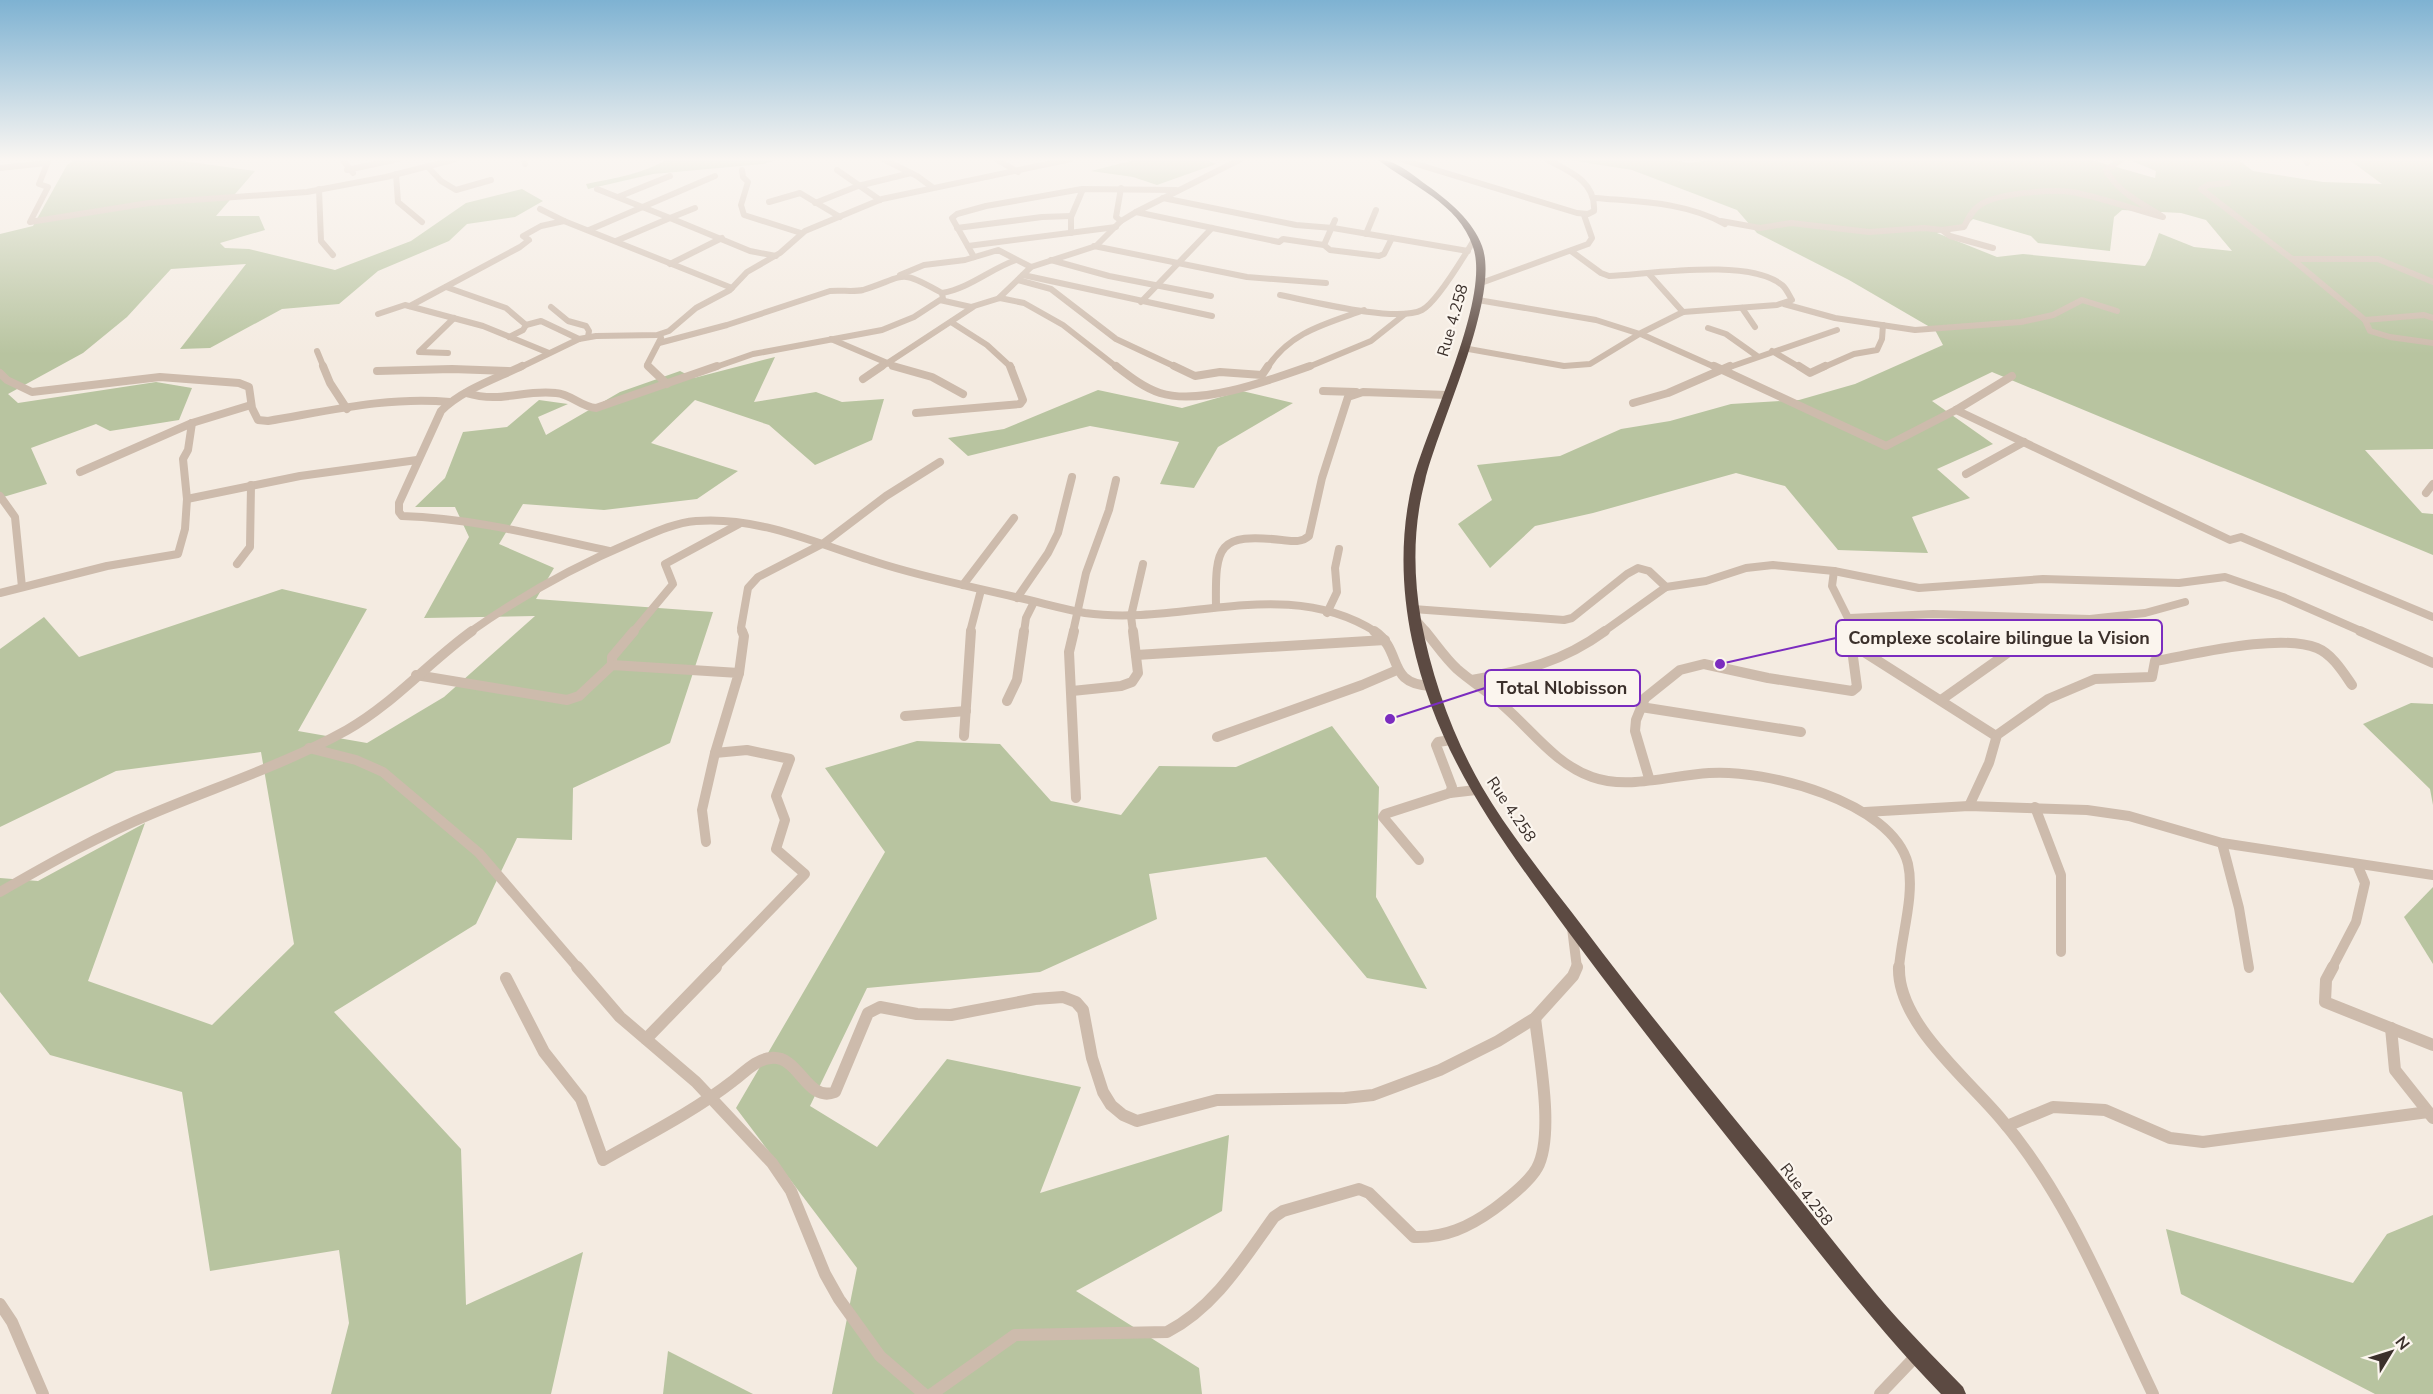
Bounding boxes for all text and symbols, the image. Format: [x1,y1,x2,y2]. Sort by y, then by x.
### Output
street label: Rue 4.258 [1432,282,1474,359]
callout: Complexe scolaire bilingue la Vision [1836,620,2162,656]
text: Complexe scolaire bilingue la Vision [1848,626,2150,650]
callout: Total Nlobisson [1485,670,1640,706]
text: Total Nlobisson [1497,676,1627,700]
street label: Rue 4.258 [1481,773,1541,847]
street label: Rue 4.258 [1775,1159,1838,1231]
north arrow [2361,1322,2421,1382]
text: N [2390,1332,2414,1355]

